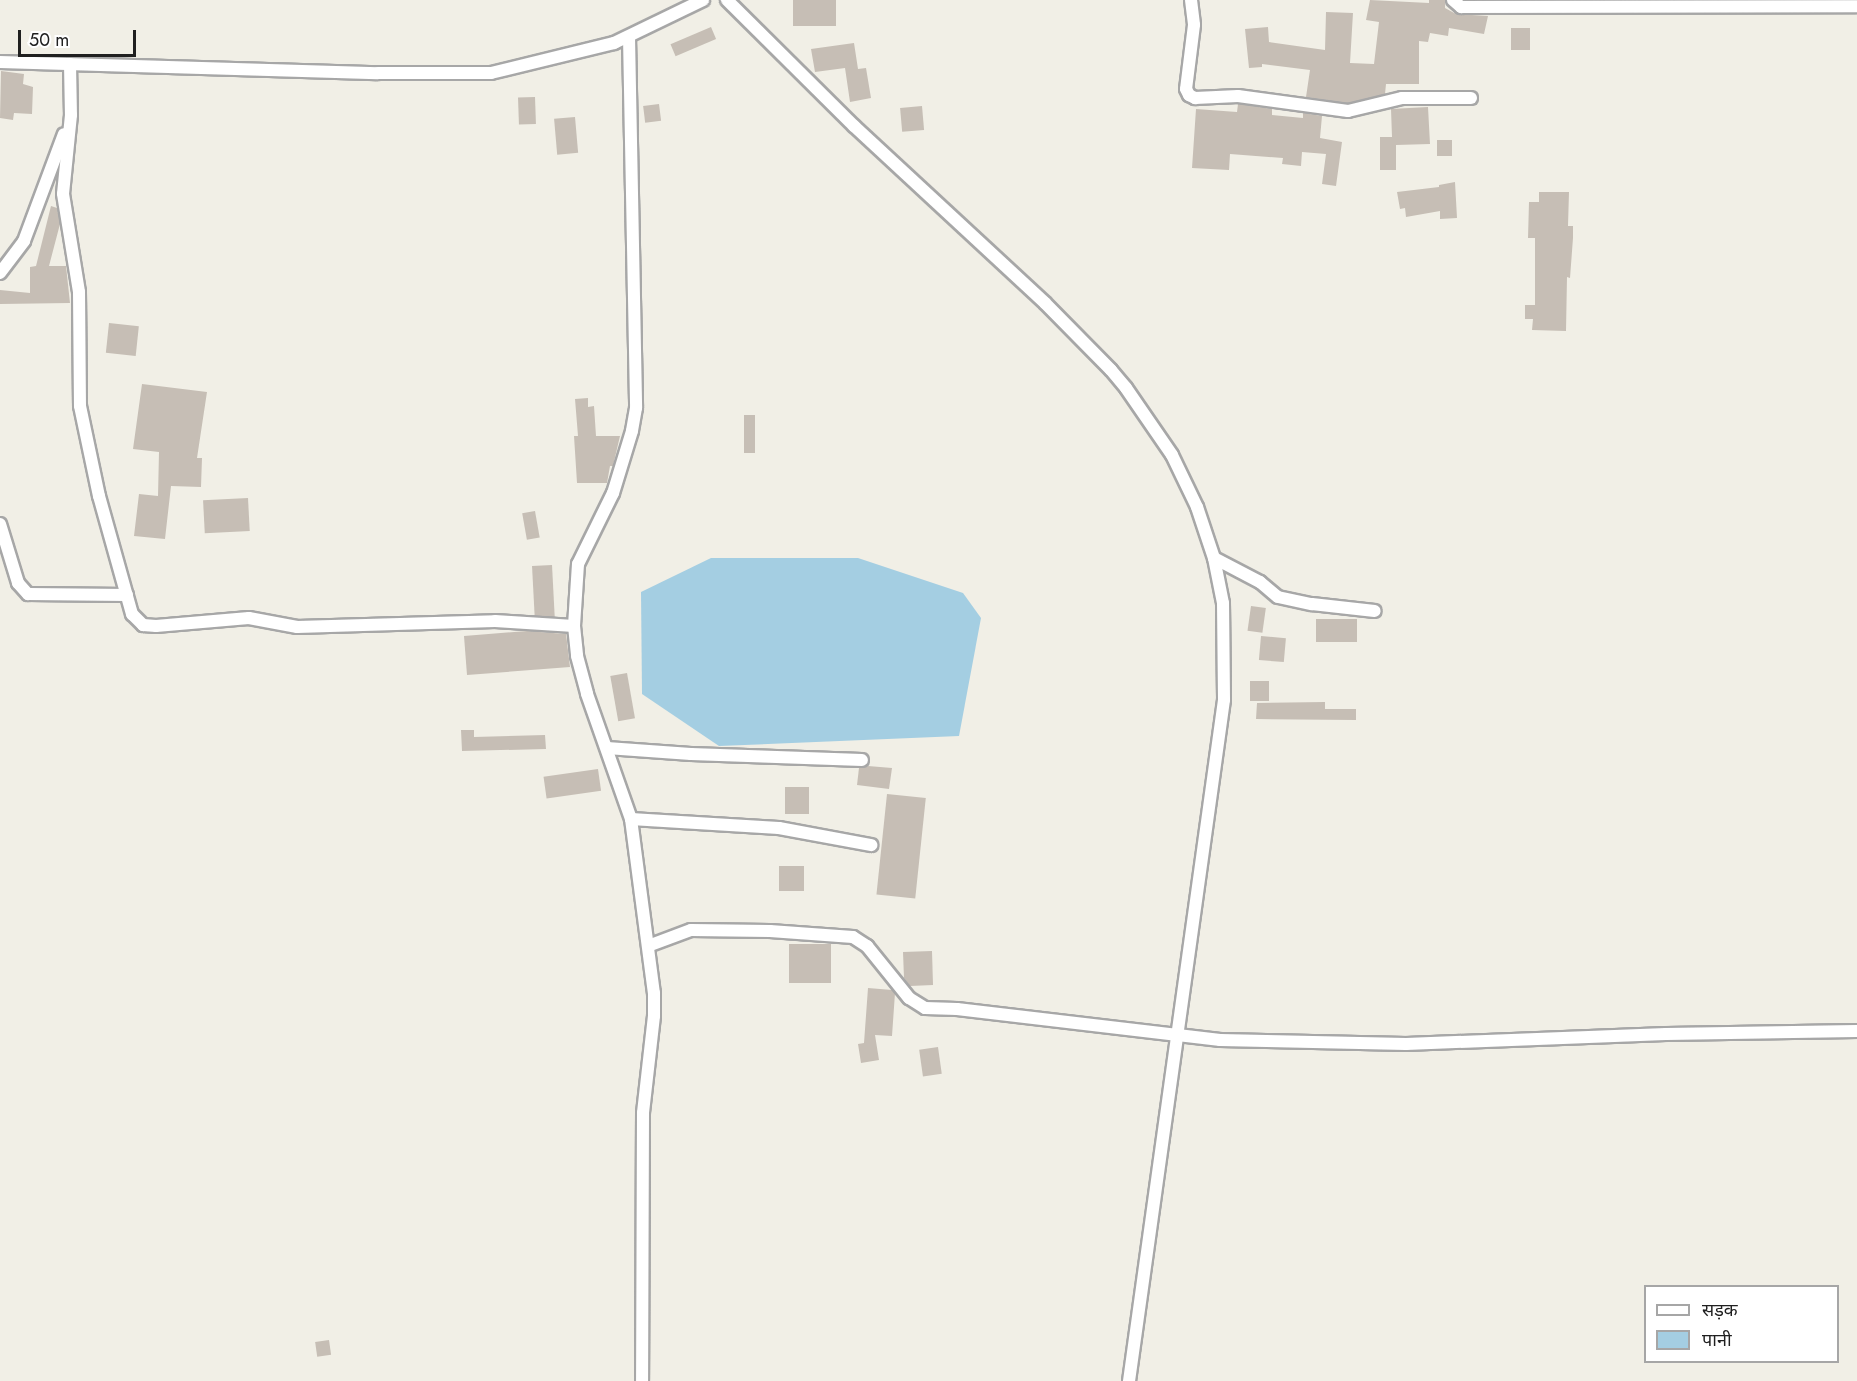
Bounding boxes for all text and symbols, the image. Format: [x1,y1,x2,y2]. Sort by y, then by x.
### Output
scale bar [21,18,140,56]
text: 50 m [29,27,69,53]
legend [1644,1285,1839,1363]
text: सड़क [1702,1297,1738,1323]
text: पानी [1702,1327,1732,1353]

